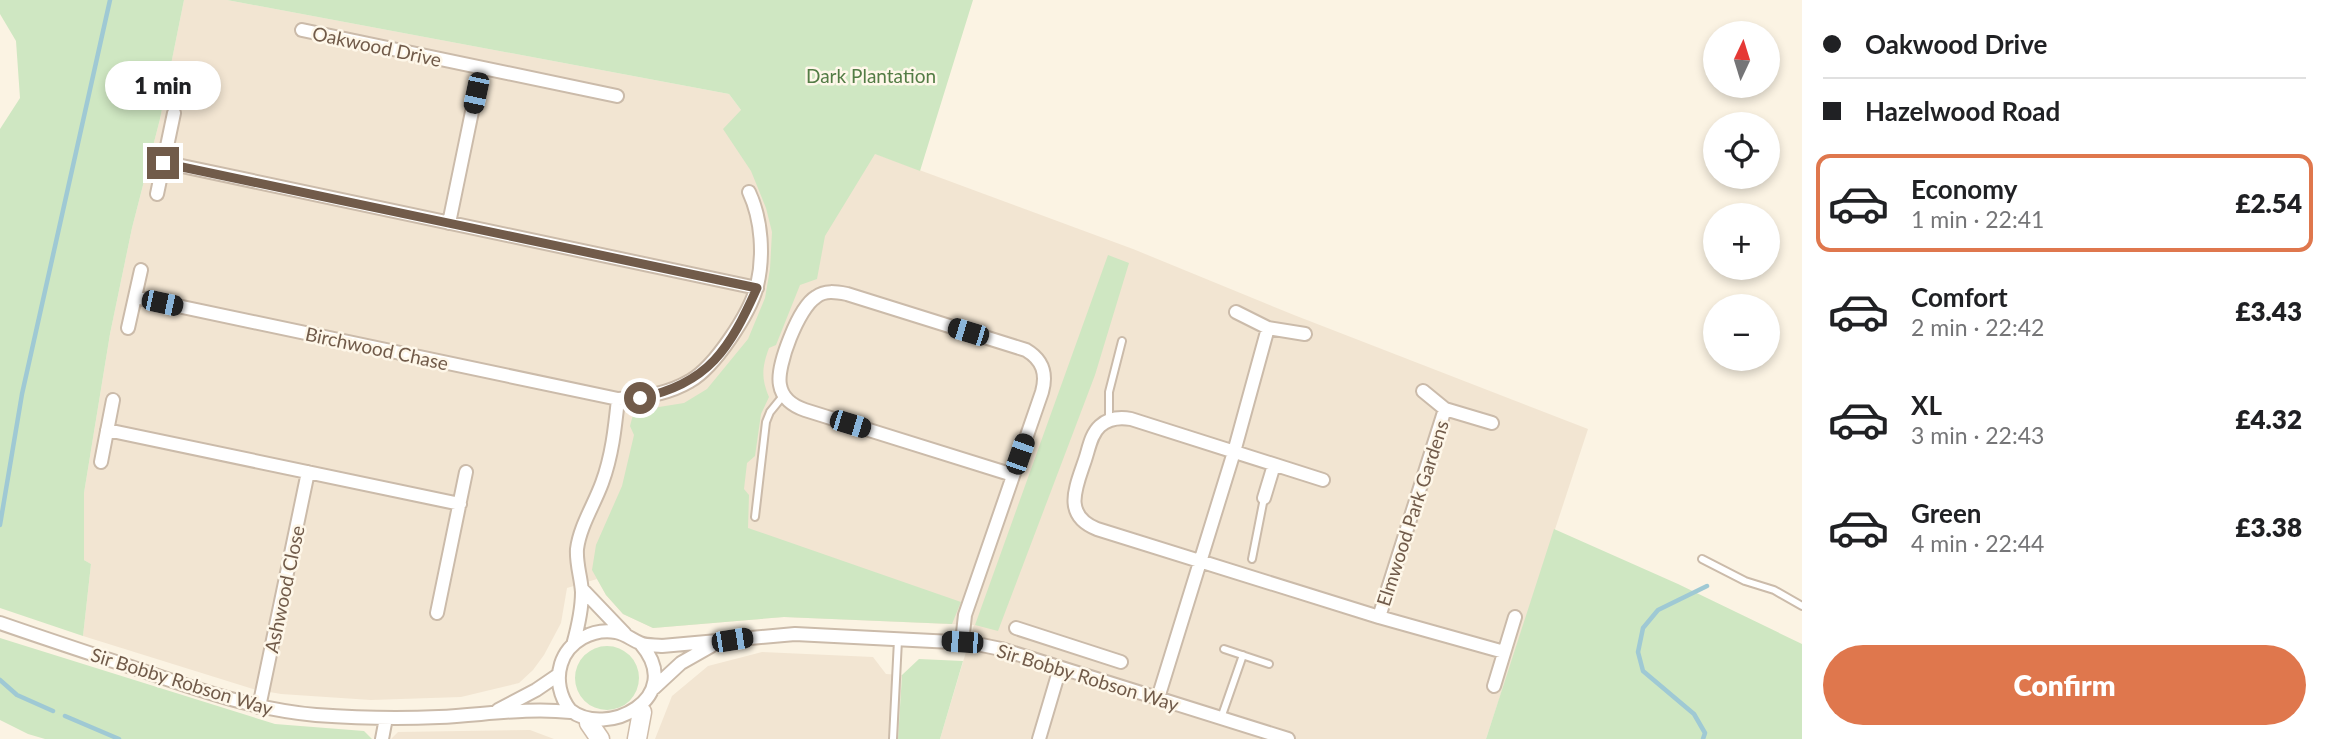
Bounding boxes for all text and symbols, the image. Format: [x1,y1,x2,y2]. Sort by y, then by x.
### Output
street label: Oakwood Drive [310,21,444,71]
north arrow [1703,21,1780,98]
map controls [1703,21,1780,371]
text: Oakwood Drive [1865,28,2047,60]
callout: 1 min [105,61,221,110]
park label: Dark Plantation [806,64,936,87]
car [462,70,491,116]
text: 1 min [134,71,192,99]
text: Hazelwood Road [1865,95,2060,127]
button: locate [1703,112,1780,189]
route end [147,147,179,179]
icon: car [1827,172,1890,235]
text: Economy [1911,173,2017,205]
text: £2.54 [2235,187,2302,219]
button: + [1703,203,1780,280]
text: 1 min · 22:41 [1911,205,2044,233]
icon: car [1827,280,1890,343]
text: Comfort [1911,281,2008,313]
car [140,288,185,318]
button: − [1703,294,1780,371]
text: £3.43 [2235,295,2302,327]
text: 2 min · 22:42 [1911,313,2044,341]
car [945,316,992,348]
street label: Birchwood Chase [303,322,451,374]
route start [624,382,656,414]
icon: car [1827,388,1890,451]
text: XL [1911,389,1942,421]
text: £4.32 [2235,403,2302,435]
car [827,408,874,440]
street label: Elmwood Park Gardens [1371,417,1453,609]
text: 3 min · 22:43 [1911,421,2044,449]
car [1004,431,1037,477]
icon: car [1827,496,1890,559]
text: Green [1911,497,1981,529]
text: £3.38 [2235,511,2302,543]
street label: Ashwood Close [259,523,309,655]
text: 4 min · 22:44 [1911,529,2044,557]
car [710,626,755,654]
car [941,630,984,654]
street label: Sir Bobby Robson Way [994,638,1182,716]
street label: Sir Bobby Robson Way [88,642,276,720]
button: Confirm [1823,645,2306,725]

